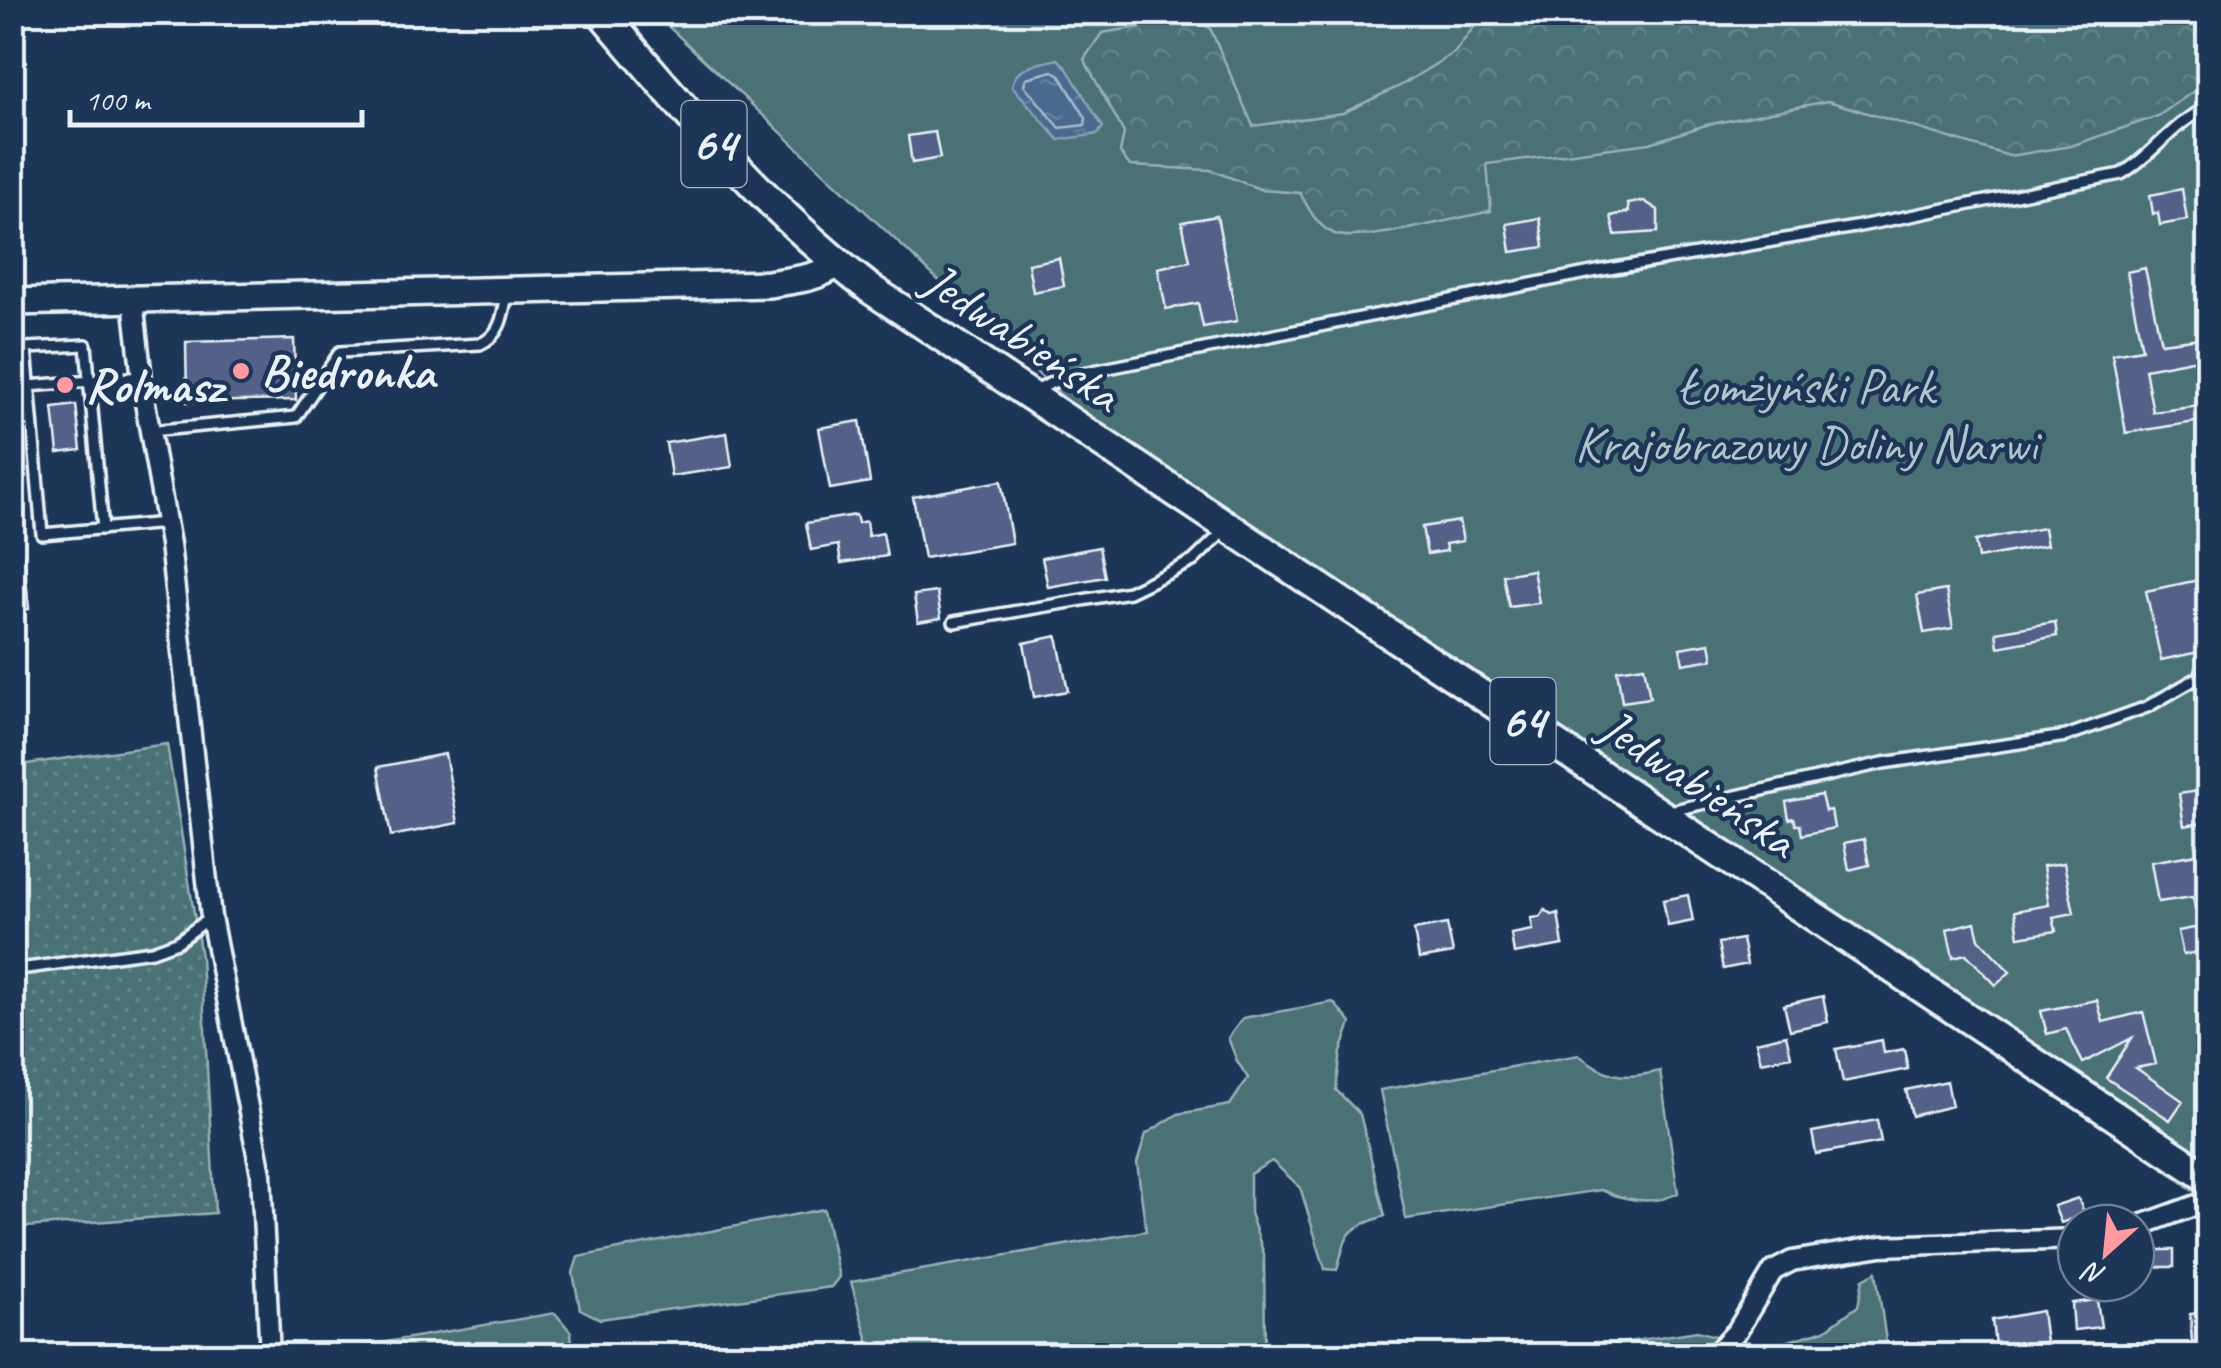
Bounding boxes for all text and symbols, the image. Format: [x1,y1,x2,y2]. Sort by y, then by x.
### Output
scale bar [70,65,362,127]
text: 100 m [85,81,152,119]
road number: 64 [682,101,746,187]
street label: Jedwabieńska [910,247,1135,427]
place label: Biedronka [261,340,438,403]
place label: Rolmasz [85,354,228,417]
park label: Łomżyński Park Krajobrazowy Doliny Narwi [1575,355,2043,476]
marker: Biedronka [230,360,252,382]
marker: Rolmasz [54,374,76,396]
road number: 64 [1490,678,1556,764]
street label: Jedwabieńska [1586,693,1811,873]
north arrow [2056,1203,2156,1303]
text: N [2075,1253,2111,1294]

